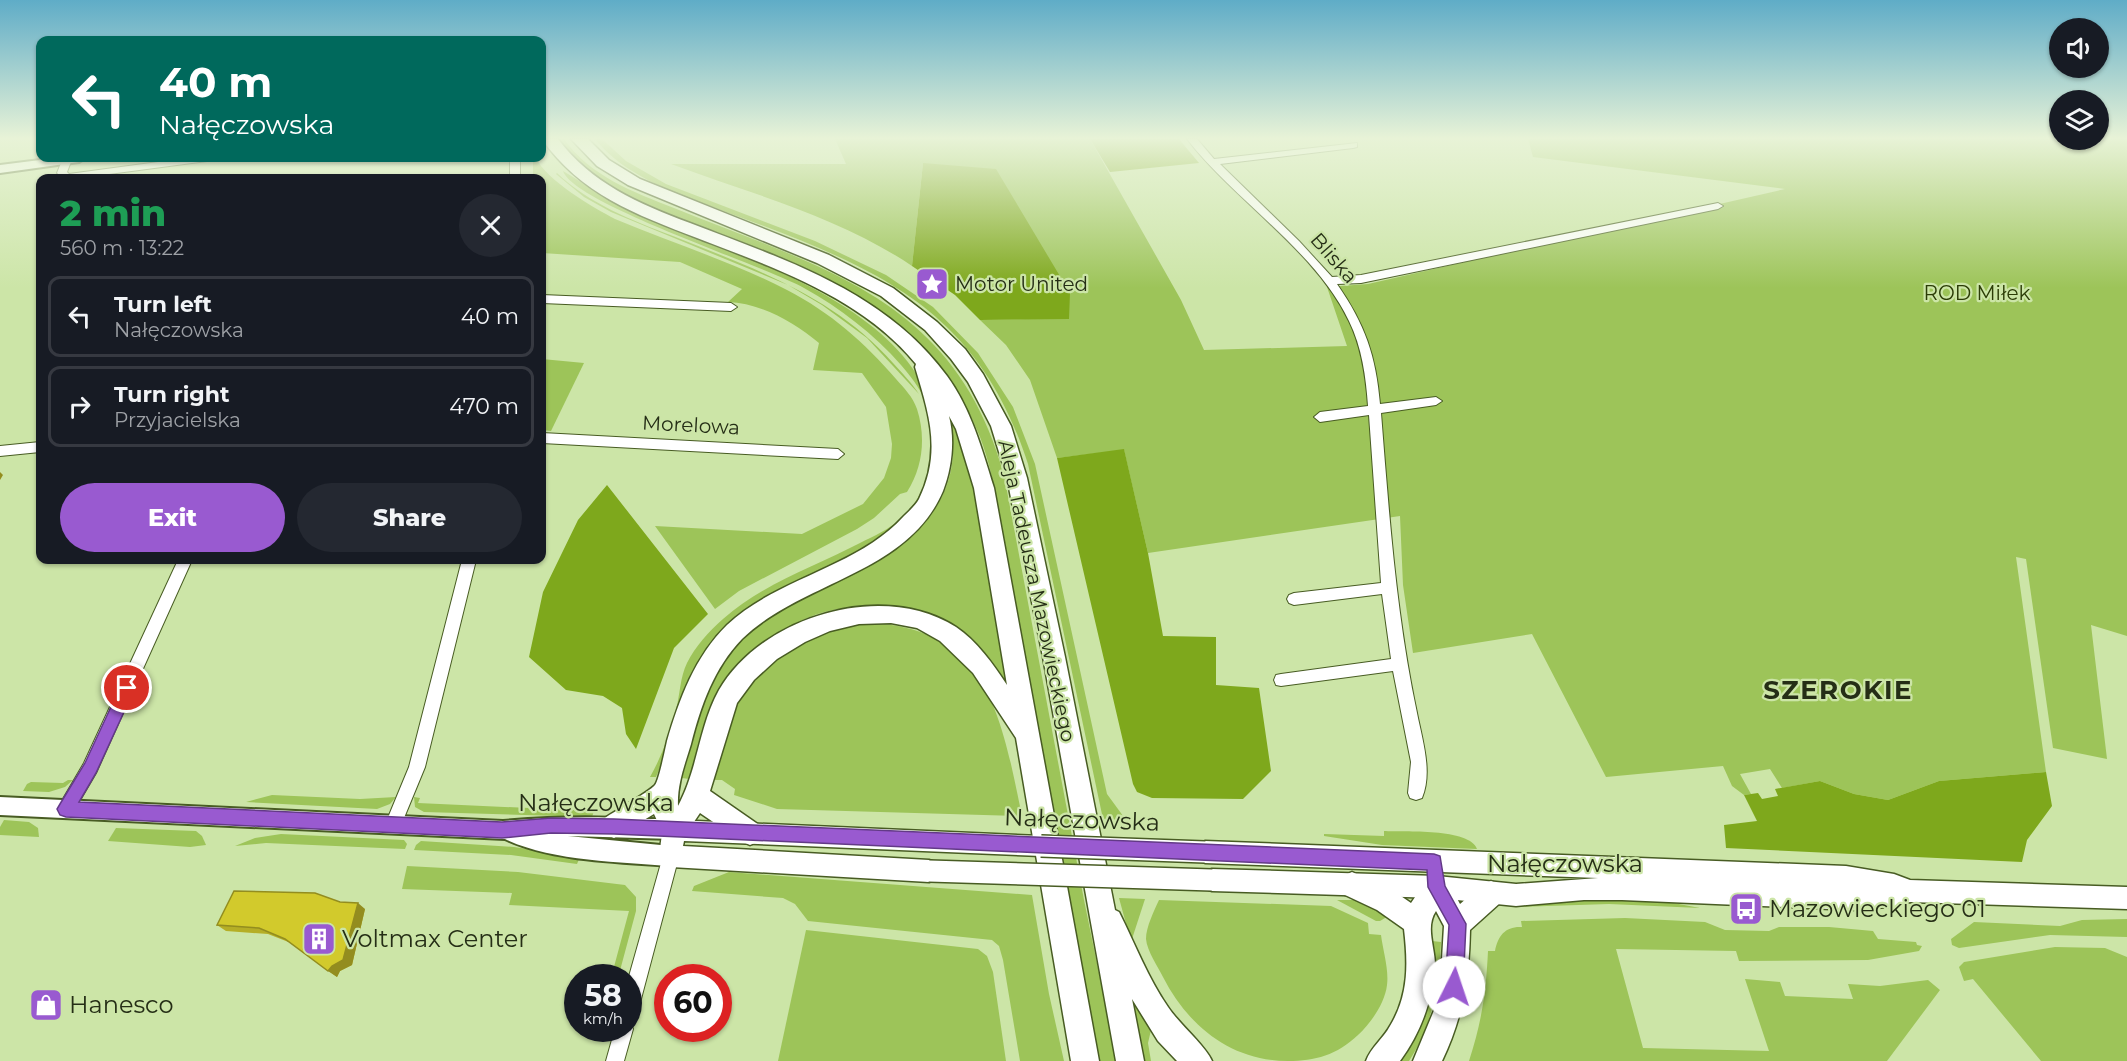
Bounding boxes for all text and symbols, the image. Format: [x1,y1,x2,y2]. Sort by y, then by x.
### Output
map controls [2049,18,2109,150]
button: sound [2049,18,2109,78]
text: 40 m [159,56,272,108]
icon: left [60,60,138,138]
button: layers [2049,90,2109,150]
text: Nałęczowska [159,108,334,141]
text: 2 min [60,191,166,235]
button: close [459,194,522,257]
street label: Bliska [1306,228,1362,288]
text: 560 m · 13:22 [60,236,184,260]
place icon: Motor United [914,266,950,302]
place label: Motor United [955,272,1088,296]
park label: ROD Miłek [1923,281,2031,305]
text: Turn left [114,291,212,318]
icon: left [63,300,96,333]
text: 40 m [461,303,519,330]
text: Nałęczowska [114,318,244,342]
text: Turn right [114,381,229,408]
icon: right [63,390,96,423]
text: 470 m [449,393,519,420]
text: Przyjacielska [114,408,241,432]
street label: Morelowa [641,410,741,440]
street label: Aleja Tadeusza Mazowieckiego [993,438,1081,744]
button: Exit [60,483,285,552]
button: Share [297,483,522,552]
pin [101,662,152,713]
icon: arrive [110,671,143,704]
district label: SZEROKIE [1763,674,1913,706]
street label: Nałęczowska [518,788,674,817]
street label: Nałęczowska [1004,802,1160,837]
street label: Nałęczowska [1487,849,1643,878]
bus stop icon: Mazowieckiego 01 [1728,891,1764,927]
place label: Mazowieckiego 01 [1769,894,1986,923]
building icon: Voltmax Center [301,921,337,957]
place label: Voltmax Center [342,924,528,953]
position arrow [1422,955,1486,1019]
speed limit sign: 60 [654,964,732,1042]
text: 58 [584,977,622,1014]
shop icon: Hanesco [28,987,64,1023]
place label: Hanesco [69,990,173,1019]
text: km/h [583,1009,623,1028]

